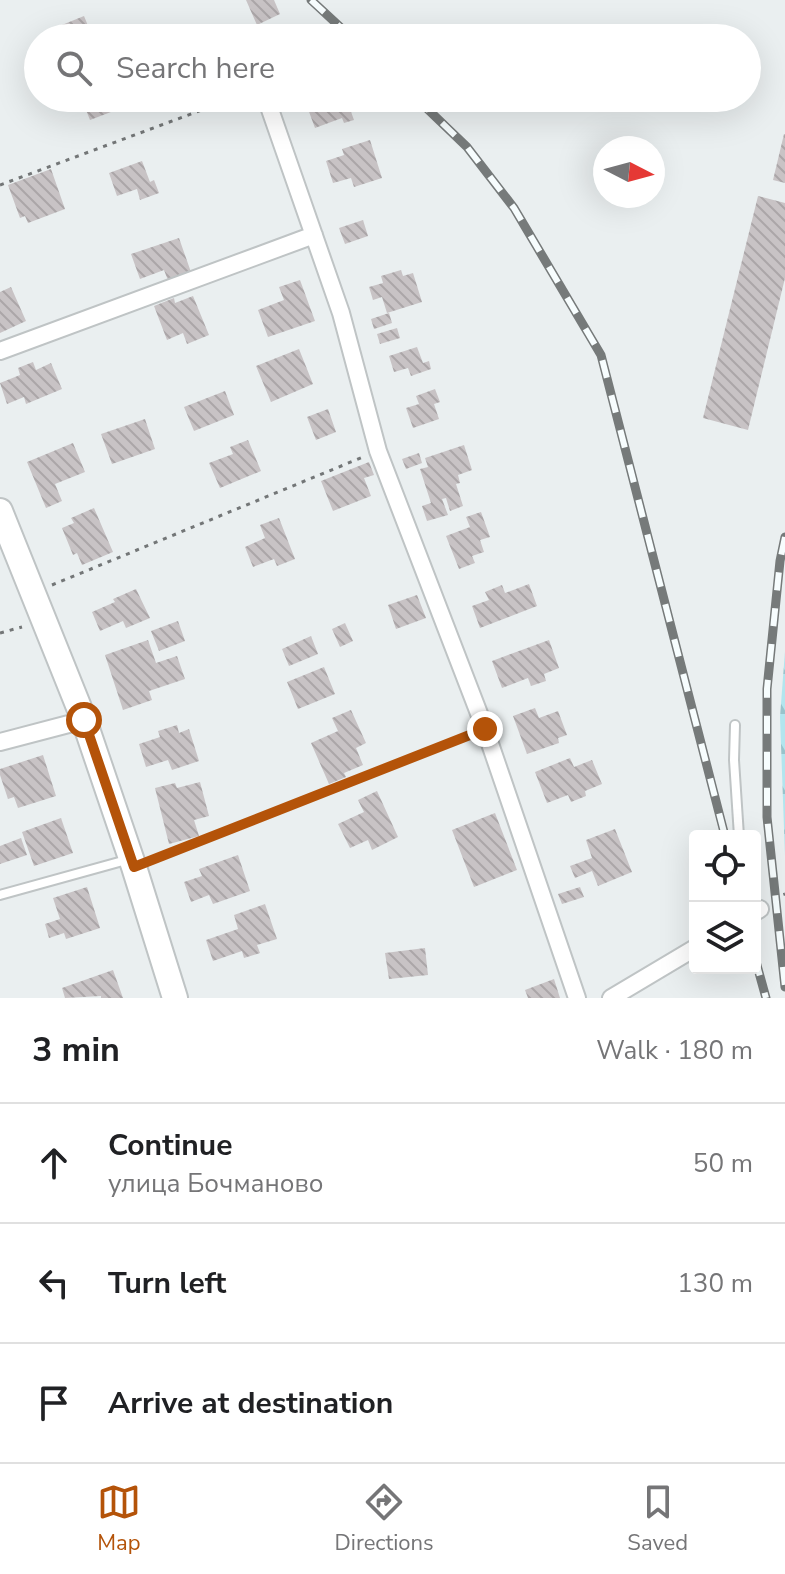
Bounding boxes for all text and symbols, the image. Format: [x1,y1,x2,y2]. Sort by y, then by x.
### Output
search box [24,24,761,112]
icon: search [52,46,96,90]
text: Search here [116,48,275,89]
north arrow [593,136,665,208]
route start [66,702,102,738]
route end [467,711,503,747]
map controls [689,830,761,974]
button: locate [689,830,761,902]
button: layers [689,902,761,974]
text: 3 min [32,1027,120,1073]
text: Walk · 180 m [596,1033,753,1068]
text: Continue [108,1125,233,1166]
icon: ahead [32,1141,76,1185]
text: 50 m [693,1146,753,1181]
text: улица Бочманово [108,1166,324,1201]
icon: left [32,1261,76,1305]
text: Turn left [108,1263,226,1304]
text: 130 m [677,1266,753,1301]
icon: arrive [32,1381,76,1425]
text: Arrive at destination [108,1383,393,1424]
tab: Map [97,1480,141,1558]
tab: Directions [335,1480,434,1558]
tab: Saved [627,1480,688,1558]

